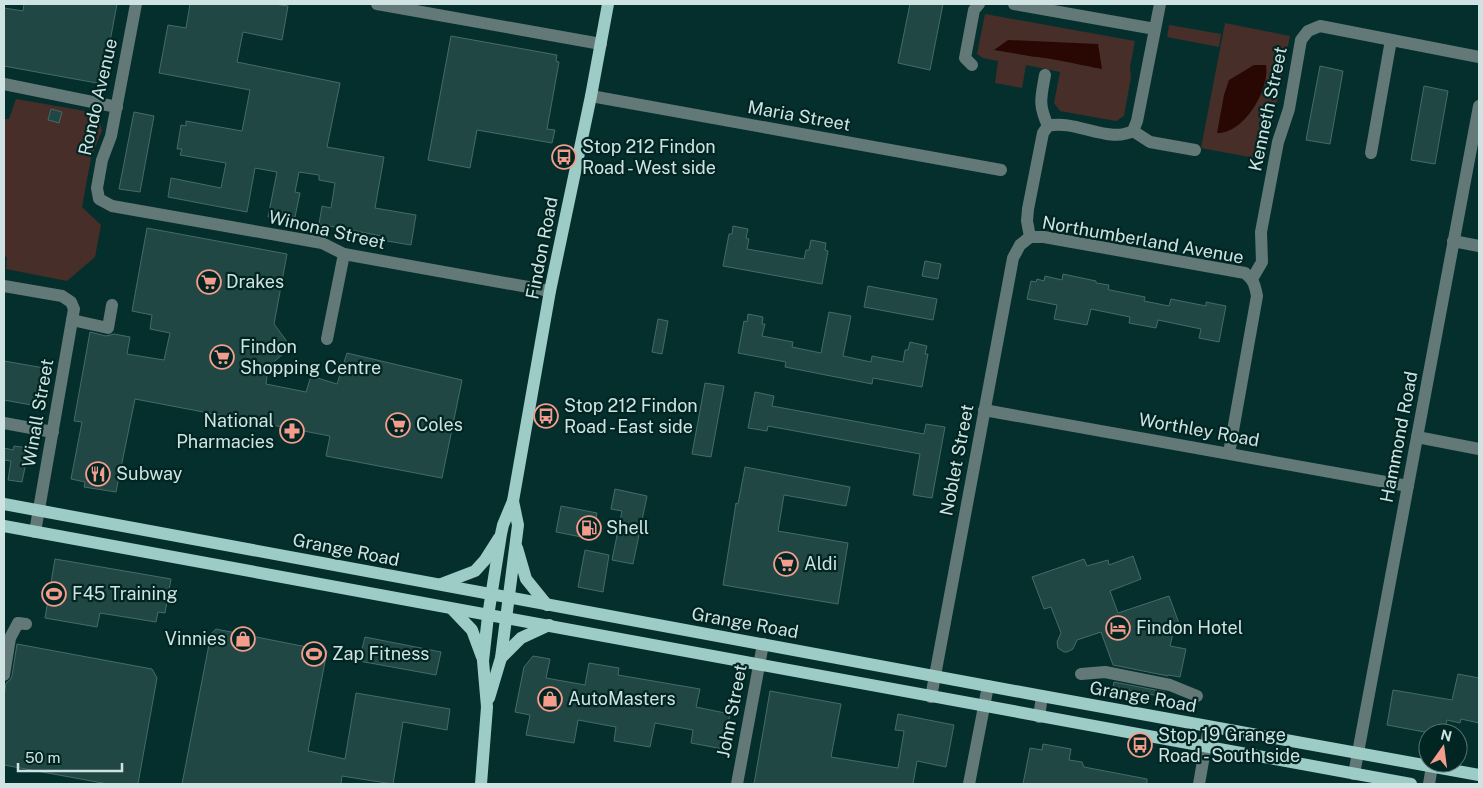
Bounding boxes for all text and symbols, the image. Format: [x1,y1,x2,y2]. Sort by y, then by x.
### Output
street label: Rondo Avenue [74,36,121,157]
street label: Kenneth Street [1244,45,1291,173]
street label: Maria Street [746,96,852,135]
place label: Stop 212 Findon Road - West side [582,136,716,178]
bus stop icon: Stop 212 Findon Road - West side [551,144,577,170]
street label: Findon Road [521,195,562,301]
street label: Winona Street [267,206,388,253]
street label: Northumberland Avenue [1041,211,1246,268]
supermarket icon: Drakes [196,269,222,295]
place label: Drakes [226,271,284,292]
place label: Findon Shopping Centre [240,336,381,378]
supermarket icon: Findon Shopping Centre [209,344,235,370]
street label: Winall Street [18,357,57,469]
street label: Hammond Road [1375,370,1422,504]
place label: Stop 212 Findon Road - East side [564,395,698,437]
street label: Noblet Street [935,402,978,517]
bus stop icon: Stop 212 Findon Road - East side [533,403,559,429]
street label: Worthley Road [1137,409,1261,450]
place label: National Pharmacies [176,410,274,452]
supermarket icon: Coles [385,412,411,438]
place label: Coles [416,414,463,435]
pharmacy icon: National Pharmacies [279,418,305,444]
restaurant icon: Subway [85,461,111,487]
place label: Subway [116,463,183,484]
fuel station icon: Shell [576,515,602,541]
place label: Shell [606,517,649,538]
street label: Grange Road [291,529,401,570]
supermarket icon: Aldi [773,551,799,577]
place label: Aldi [804,553,837,574]
sports icon: F45 Training [41,581,67,607]
place label: F45 Training [72,583,178,604]
street label: Grange Road [690,603,800,642]
hotel icon: Findon Hotel [1105,615,1131,641]
place label: Findon Hotel [1136,617,1243,638]
shop icon: Vinnies [230,626,256,652]
place label: Vinnies [165,628,226,649]
sports icon: Zap Fitness [301,641,327,667]
place label: Zap Fitness [332,643,429,664]
street label: John Street [712,662,751,759]
street label: Grange Road [1088,677,1198,716]
shop icon: AutoMasters [537,686,563,712]
place label: AutoMasters [568,688,676,709]
north arrow [1418,723,1468,773]
place label: Stop 19 Grange Road - South side [1158,724,1300,766]
text: N [1439,726,1453,744]
bus stop icon: Stop 19 Grange Road - South side [1127,732,1153,758]
scale bar [18,740,121,772]
text: 50 m [25,749,60,766]

